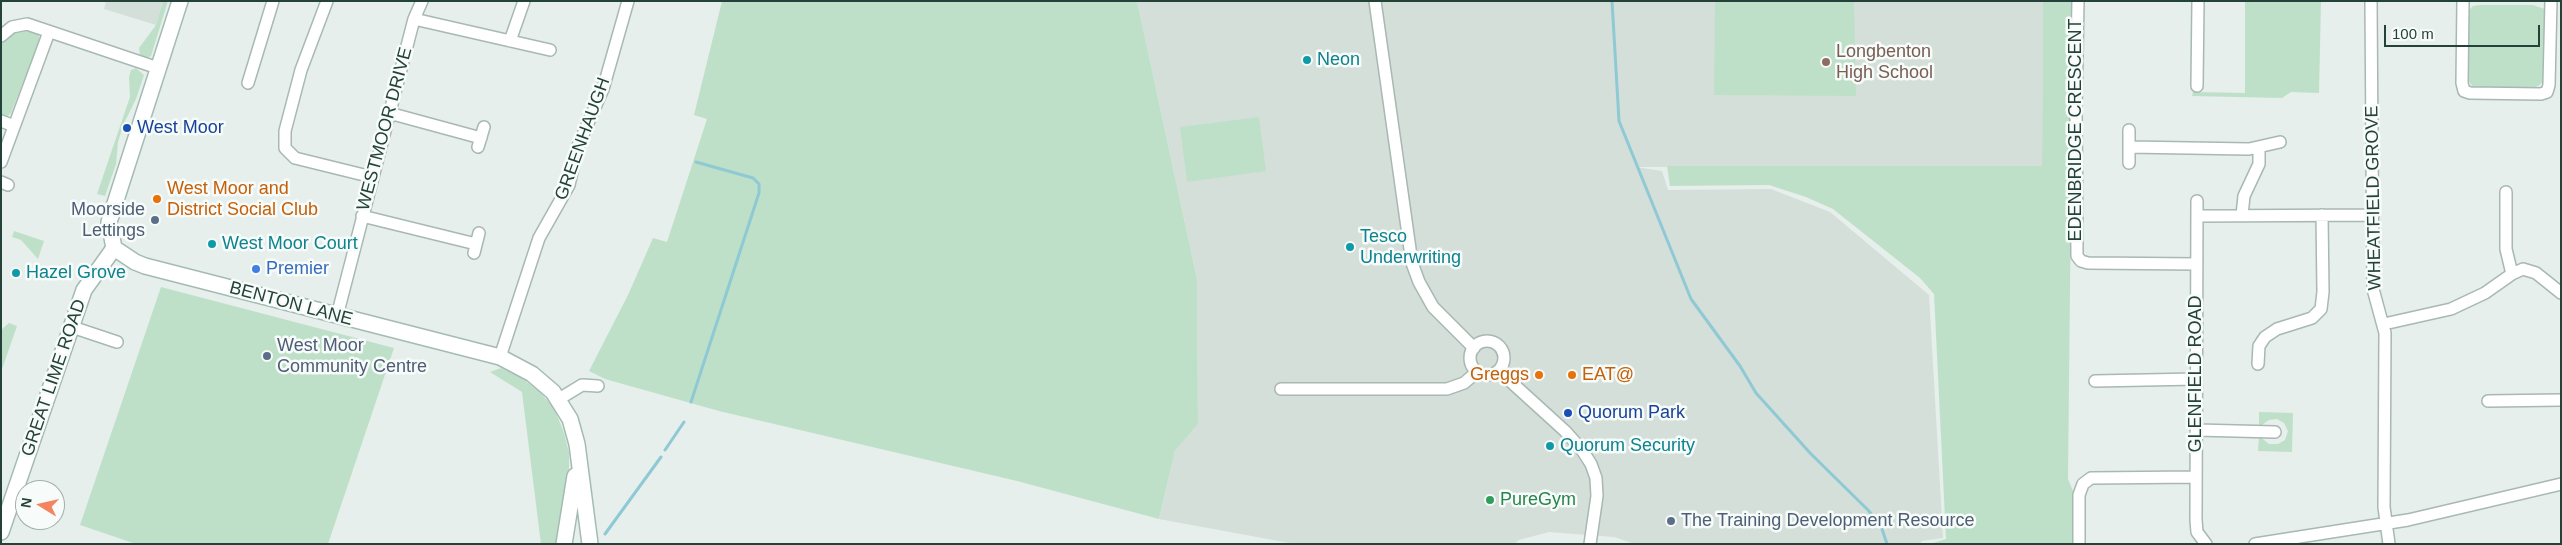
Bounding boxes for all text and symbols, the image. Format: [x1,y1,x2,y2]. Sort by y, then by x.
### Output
scale bar [2387,15,2543,47]
street label: EDENBRIDGE CRESCENT [2065,18,2087,242]
text: 100 m [2392,25,2434,42]
place label: Longbenton High School [1836,41,1933,84]
street label: WESTMOOR DRIVE [353,45,417,213]
place label: Neon [1317,49,1360,71]
marker: Neon [1301,54,1313,66]
marker: Longbenton High School [1820,56,1832,68]
street label: GREENHAUGH [551,75,615,203]
street label: WHEATFIELD GROVE [2362,105,2386,291]
place label: West Moor [137,117,224,139]
marker: West Moor [121,122,133,134]
place label: West Moor and District Social Club [167,178,318,220]
marker: West Moor and District Social Club [151,193,163,205]
place label: Moorside Lettings [71,199,145,242]
marker: Moorside Lettings [149,214,161,226]
place label: Tesco Underwriting [1360,226,1461,268]
place label: West Moor Court [222,233,358,255]
marker: West Moor Court [206,238,218,250]
marker: Tesco Underwriting [1344,241,1356,253]
place label: Premier [266,258,329,280]
place label: Hazel Grove [26,262,126,284]
marker: Premier [250,263,262,275]
marker: Hazel Grove [10,267,22,279]
street label: BENTON LANE [227,277,355,331]
street label: GLENFIELD ROAD [2185,295,2207,453]
street label: GREAT LIME ROAD [17,297,91,459]
place label: West Moor Community Centre [277,335,427,378]
marker: West Moor Community Centre [261,350,273,362]
place label: Greggs [1470,364,1529,386]
place label: EAT@ [1582,364,1634,386]
marker: Greggs [1533,369,1545,381]
marker: EAT@ [1566,369,1578,381]
place label: Quorum Park [1578,402,1685,424]
marker: Quorum Park [1562,407,1574,419]
place label: Quorum Security [1560,435,1695,457]
marker: Quorum Security [1544,440,1556,452]
north arrow [15,480,65,530]
place label: PureGym [1500,489,1576,511]
marker: PureGym [1484,494,1496,506]
text: N [17,497,35,509]
place label: The Training Development Resource [1681,510,1974,532]
marker: The Training Development Resource [1665,515,1677,527]

